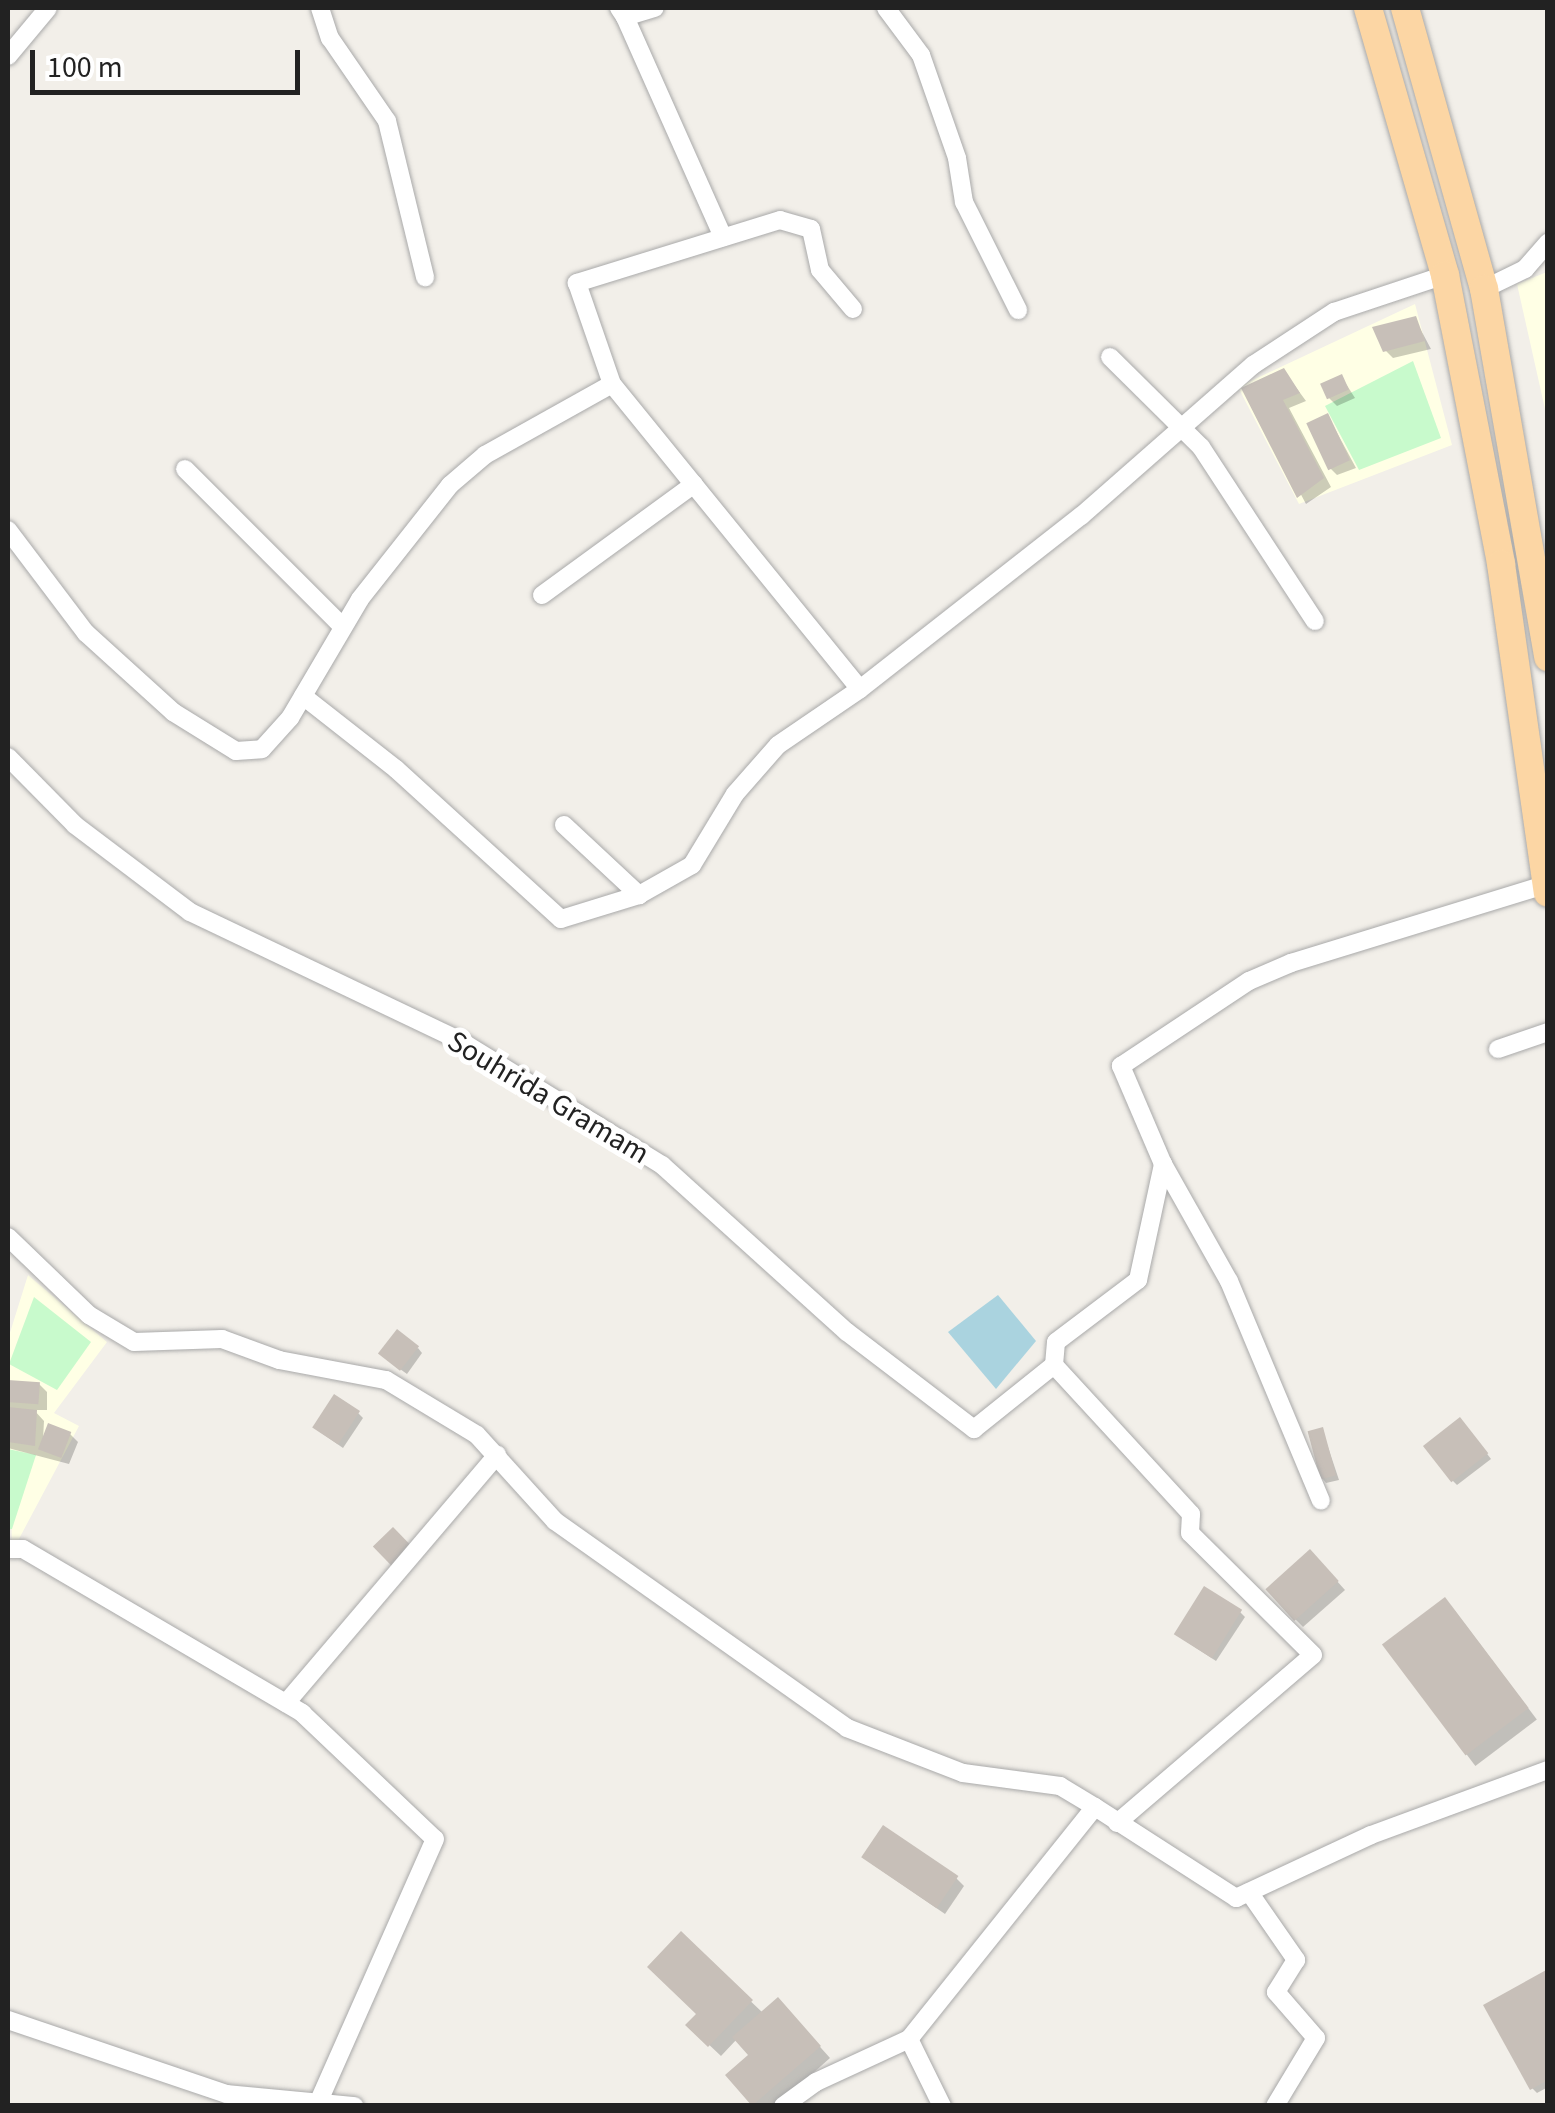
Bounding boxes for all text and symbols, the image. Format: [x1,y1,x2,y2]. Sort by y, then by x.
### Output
scale bar [35,30,305,92]
text: 100 m [47,46,123,89]
street label: Souhrida Gramam [441,1024,655,1172]

